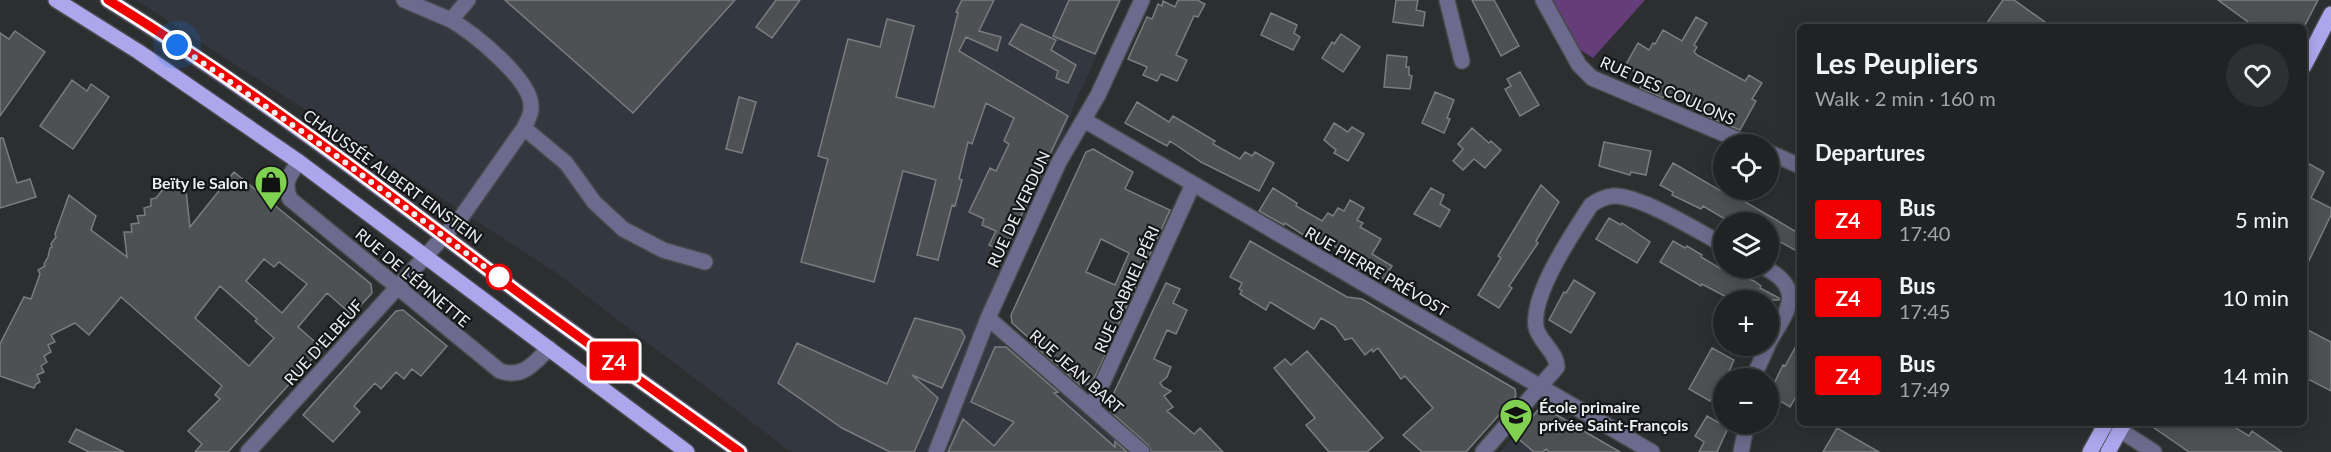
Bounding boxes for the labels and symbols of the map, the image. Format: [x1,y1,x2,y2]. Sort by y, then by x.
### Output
your location [162,30,192,60]
street label: RUE DES COULONS [1598,52,1738,128]
street label: CHAUSSÉE ALBERT EINSTEIN [300,105,486,247]
street label: RUE DE VERDUN [983,148,1053,270]
shop icon: Beïty le Salon [253,164,289,211]
place label: Beïty le Salon [152,173,248,192]
street label: RUE PIERRE PRÉVOST [1302,222,1452,320]
street label: RUE GABRIEL PÉRI [1090,223,1162,355]
street label: RUE DE L'ÉPINETTE [352,224,474,330]
unlabelled marker [486,264,512,290]
street label: RUE D'ELBEUF [280,295,366,389]
street label: RUE JEAN BART [1026,325,1128,417]
line badge: Z4 [587,342,641,380]
school or university icon: École primaire privée Saint-François [1498,397,1534,444]
place label: École primaire privée Saint-François [1539,397,1688,434]

